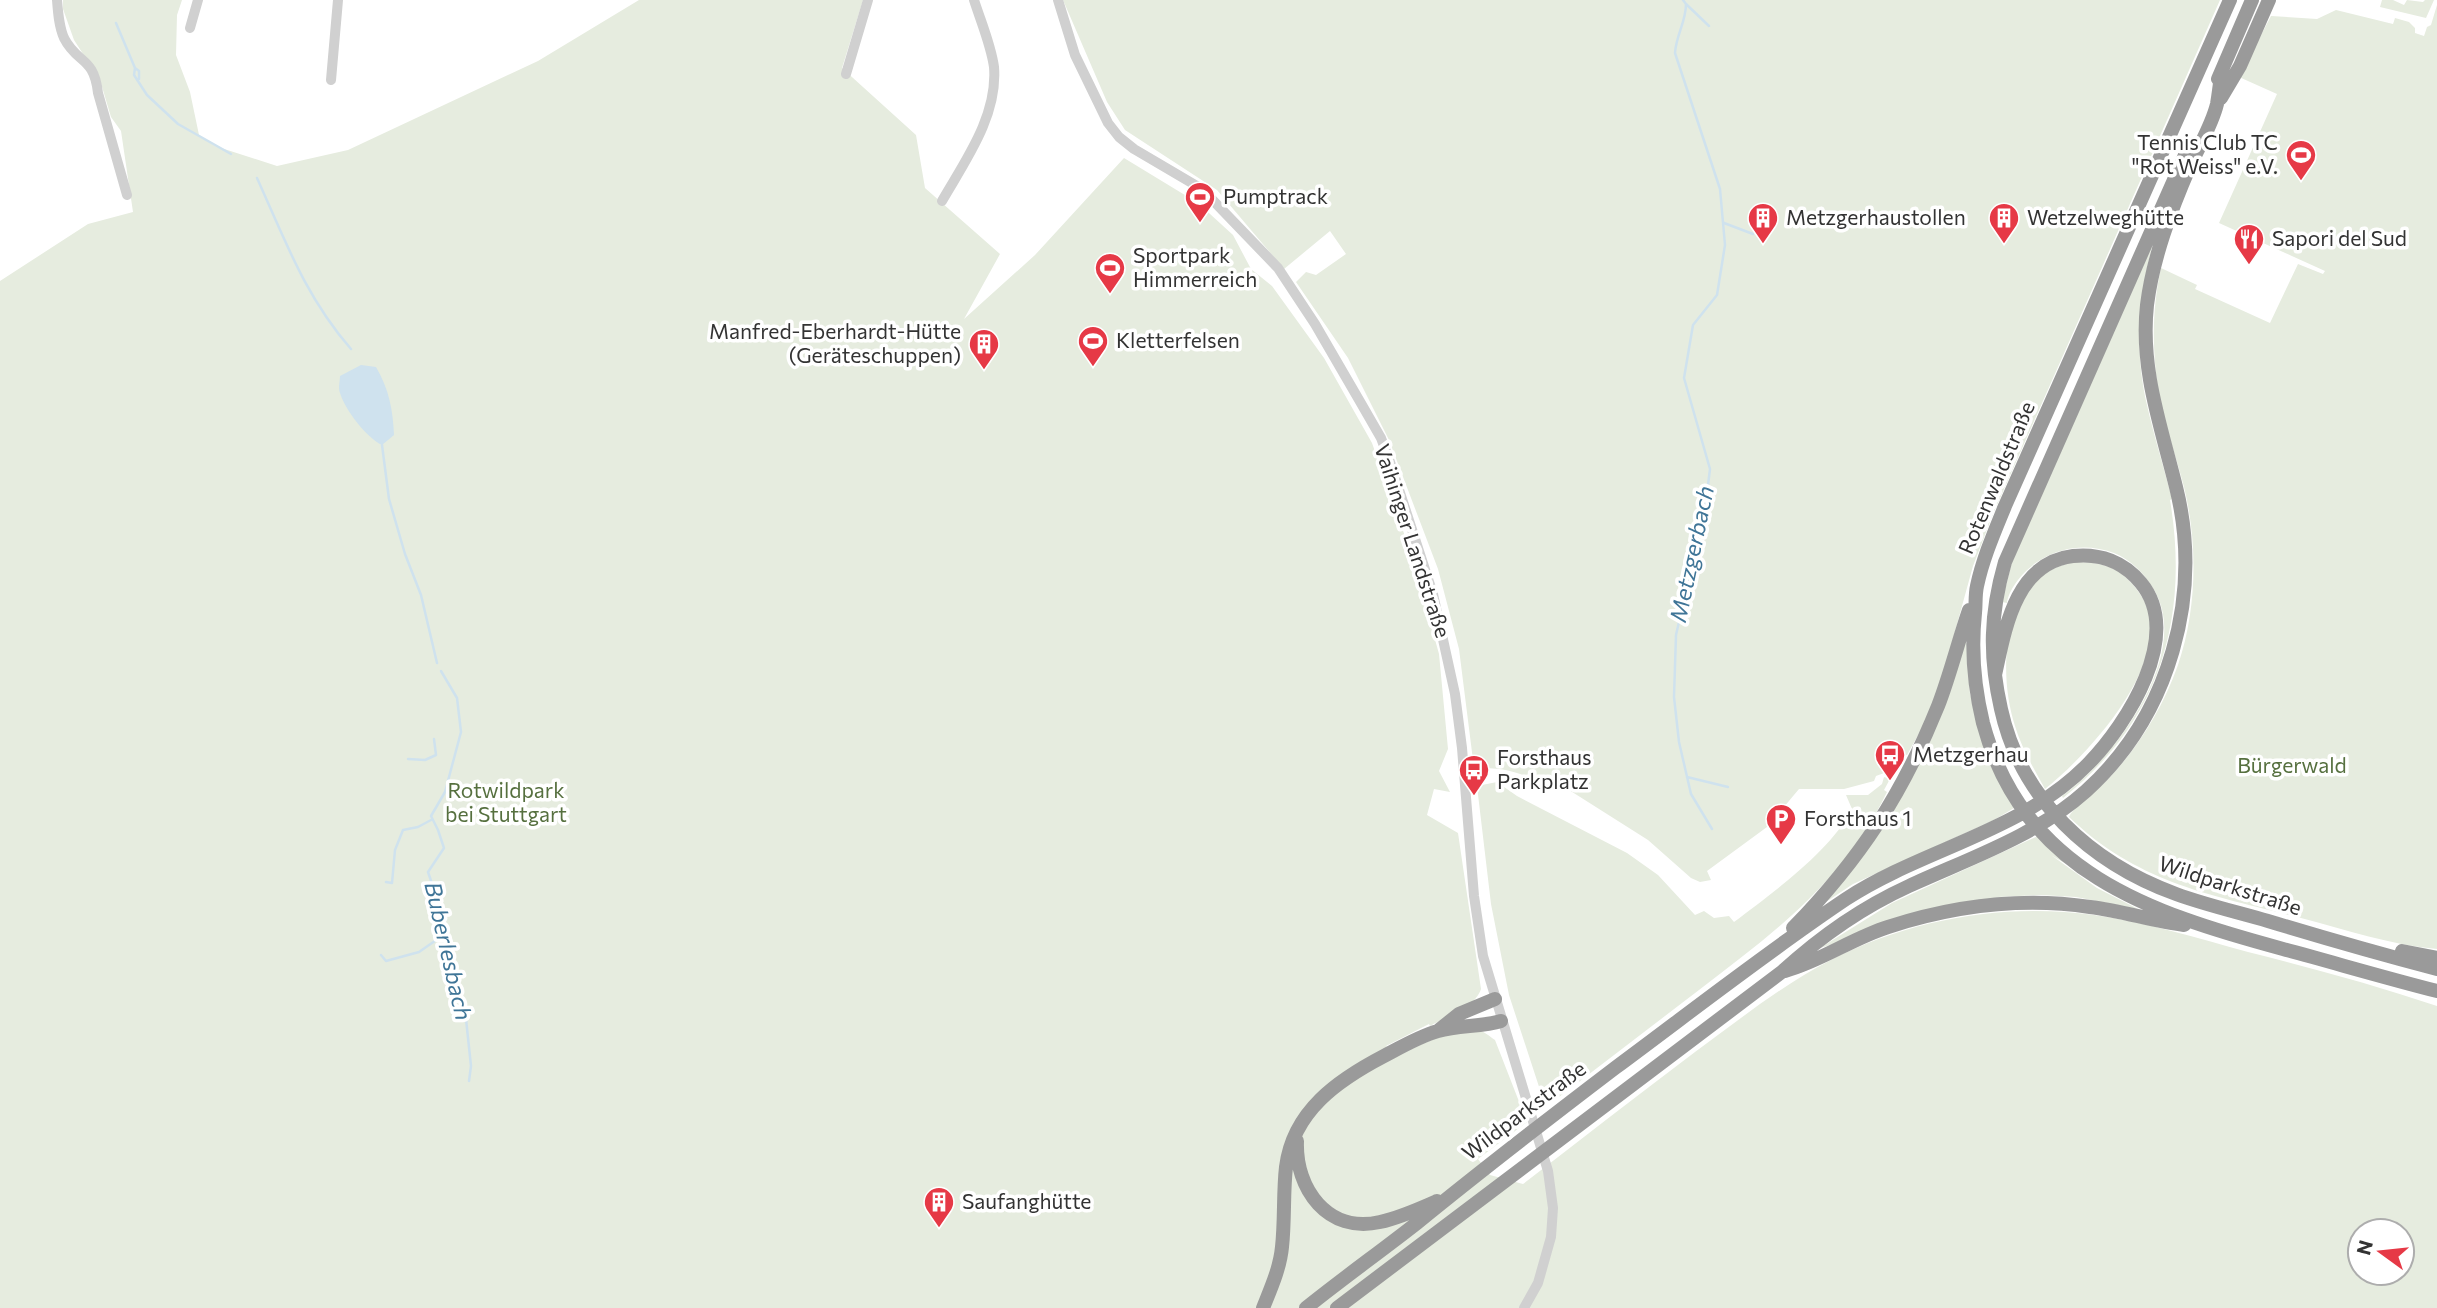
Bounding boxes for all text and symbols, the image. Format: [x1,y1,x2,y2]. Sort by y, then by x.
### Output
place label: Tennis Club TC "Rot Weiss" e.V. [2132,129,2278,178]
sports icon: Tennis Club TC "Rot Weiss" e.V. [2284,138,2318,182]
sports icon: Pumptrack [1183,180,1217,224]
place label: Pumptrack [1223,183,1328,208]
building icon: Metzgerhaustollen [1746,201,1780,245]
building icon: Wetzelweghütte [1987,201,2021,245]
place label: Metzgerhaustollen [1786,204,1966,229]
place label: Wetzelweghütte [2027,204,2184,229]
restaurant icon: Sapori del Sud [2232,222,2266,266]
place label: Sapori del Sud [2272,225,2407,250]
place label: Sportpark Himmerreich [1133,242,1257,291]
sports icon: Sportpark Himmerreich [1093,251,1127,295]
place label: Manfred-Eberhardt-Hütte (Geräteschuppen) [709,318,961,367]
sports icon: Kletterfelsen [1076,324,1110,368]
building icon: Manfred-Eberhardt-Hütte (Geräteschuppen) [967,327,1001,371]
place label: Kletterfelsen [1116,327,1240,352]
street label: Rotenwaldstraße [1952,397,2039,557]
street label: Vaihinger Landstraße [1370,441,1457,640]
water label: Metzgerbach [1663,483,1719,624]
bus stop icon: Metzgerhau [1873,738,1907,782]
place label: Metzgerhau [1913,741,2028,766]
place label: Forsthaus Parkplatz [1497,744,1592,793]
park label: Bürgerwald [2237,752,2347,777]
bus stop icon: Forsthaus Parkplatz [1457,753,1491,797]
park label: Rotwildpark bei Stuttgart [445,777,567,826]
parking icon: Forsthaus 1 [1764,802,1798,846]
place label: Forsthaus 1 [1804,805,1912,830]
street label: Wildparkstraße [2156,850,2305,919]
water label: Buberlesbach [419,879,479,1023]
street label: Wildparkstraße [1456,1055,1590,1164]
building icon: Saufanghütte [922,1185,956,1229]
place label: Saufanghütte [962,1188,1091,1213]
north arrow [2346,1217,2416,1287]
text: N [2351,1238,2377,1257]

